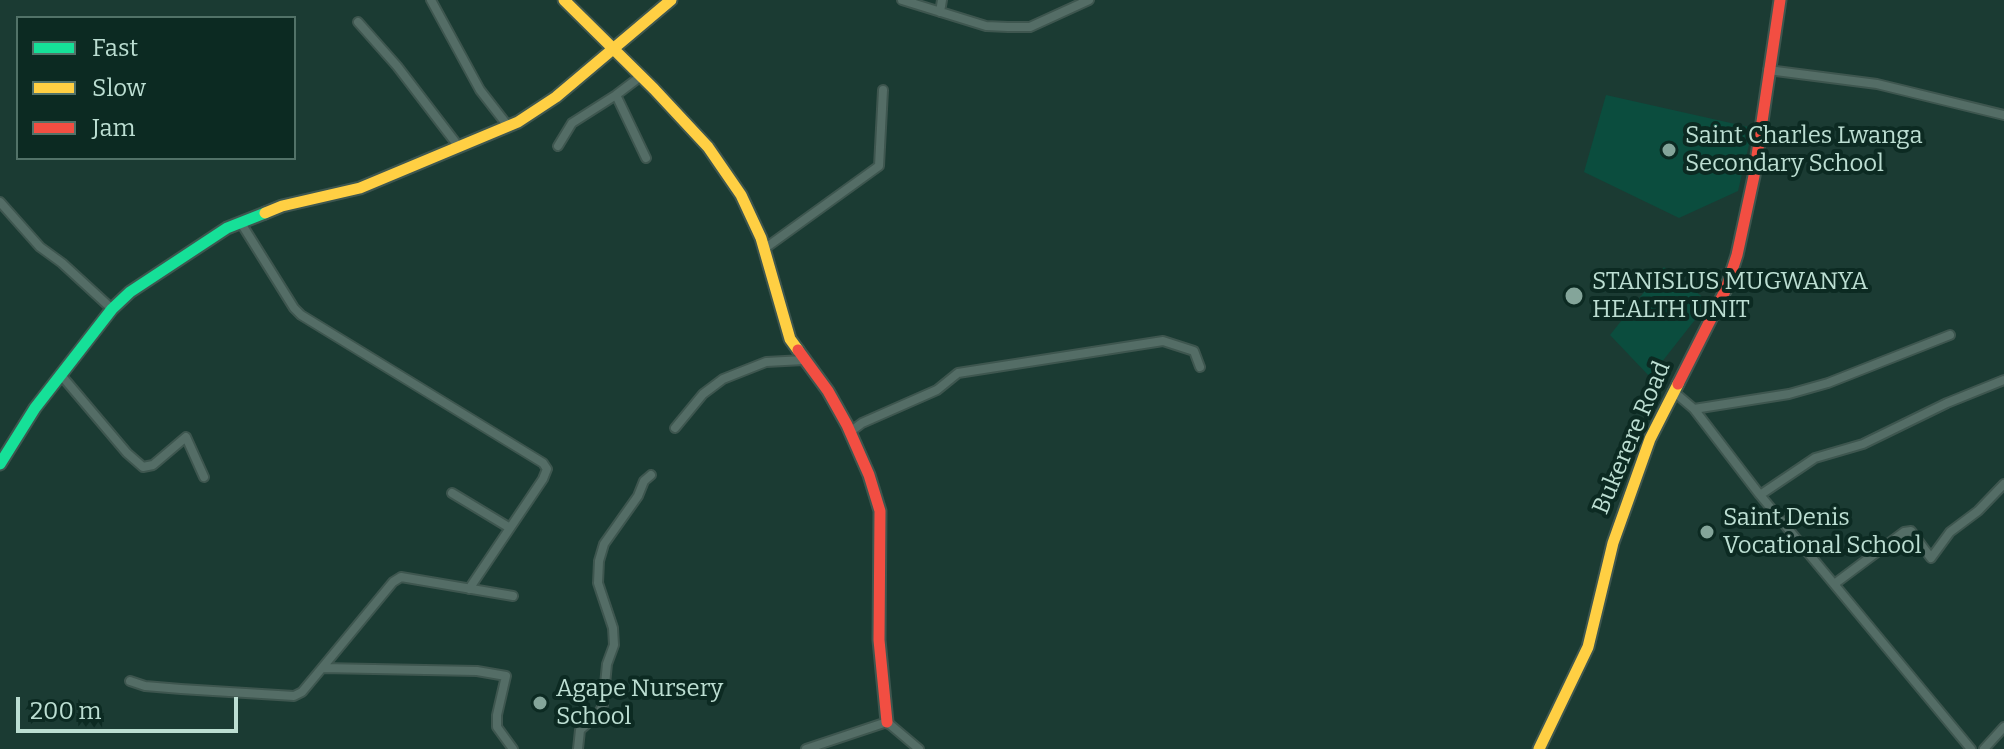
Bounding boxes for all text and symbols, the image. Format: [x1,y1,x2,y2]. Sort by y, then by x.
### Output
legend [16,16,296,160]
text: Fast [92,34,138,62]
text: Slow [92,74,146,102]
text: Jam [92,114,135,142]
place label: Saint Charles Lwanga Secondary School [1685,122,1923,178]
marker: Saint Charles Lwanga Secondary School [1660,141,1678,159]
place label: STANISLUS MUGWANYA HEALTH UNIT [1592,268,1868,324]
marker: STANISLUS MUGWANYA HEALTH UNIT [1563,285,1585,307]
street label: Bukerere Road [1587,357,1677,519]
place label: Saint Denis Vocational School [1723,504,1922,560]
marker: Saint Denis Vocational School [1698,523,1716,541]
place label: Agape Nursery School [556,675,723,731]
scale bar [20,681,242,731]
marker: Agape Nursery School [531,694,549,712]
text: 200 m [30,697,102,725]

